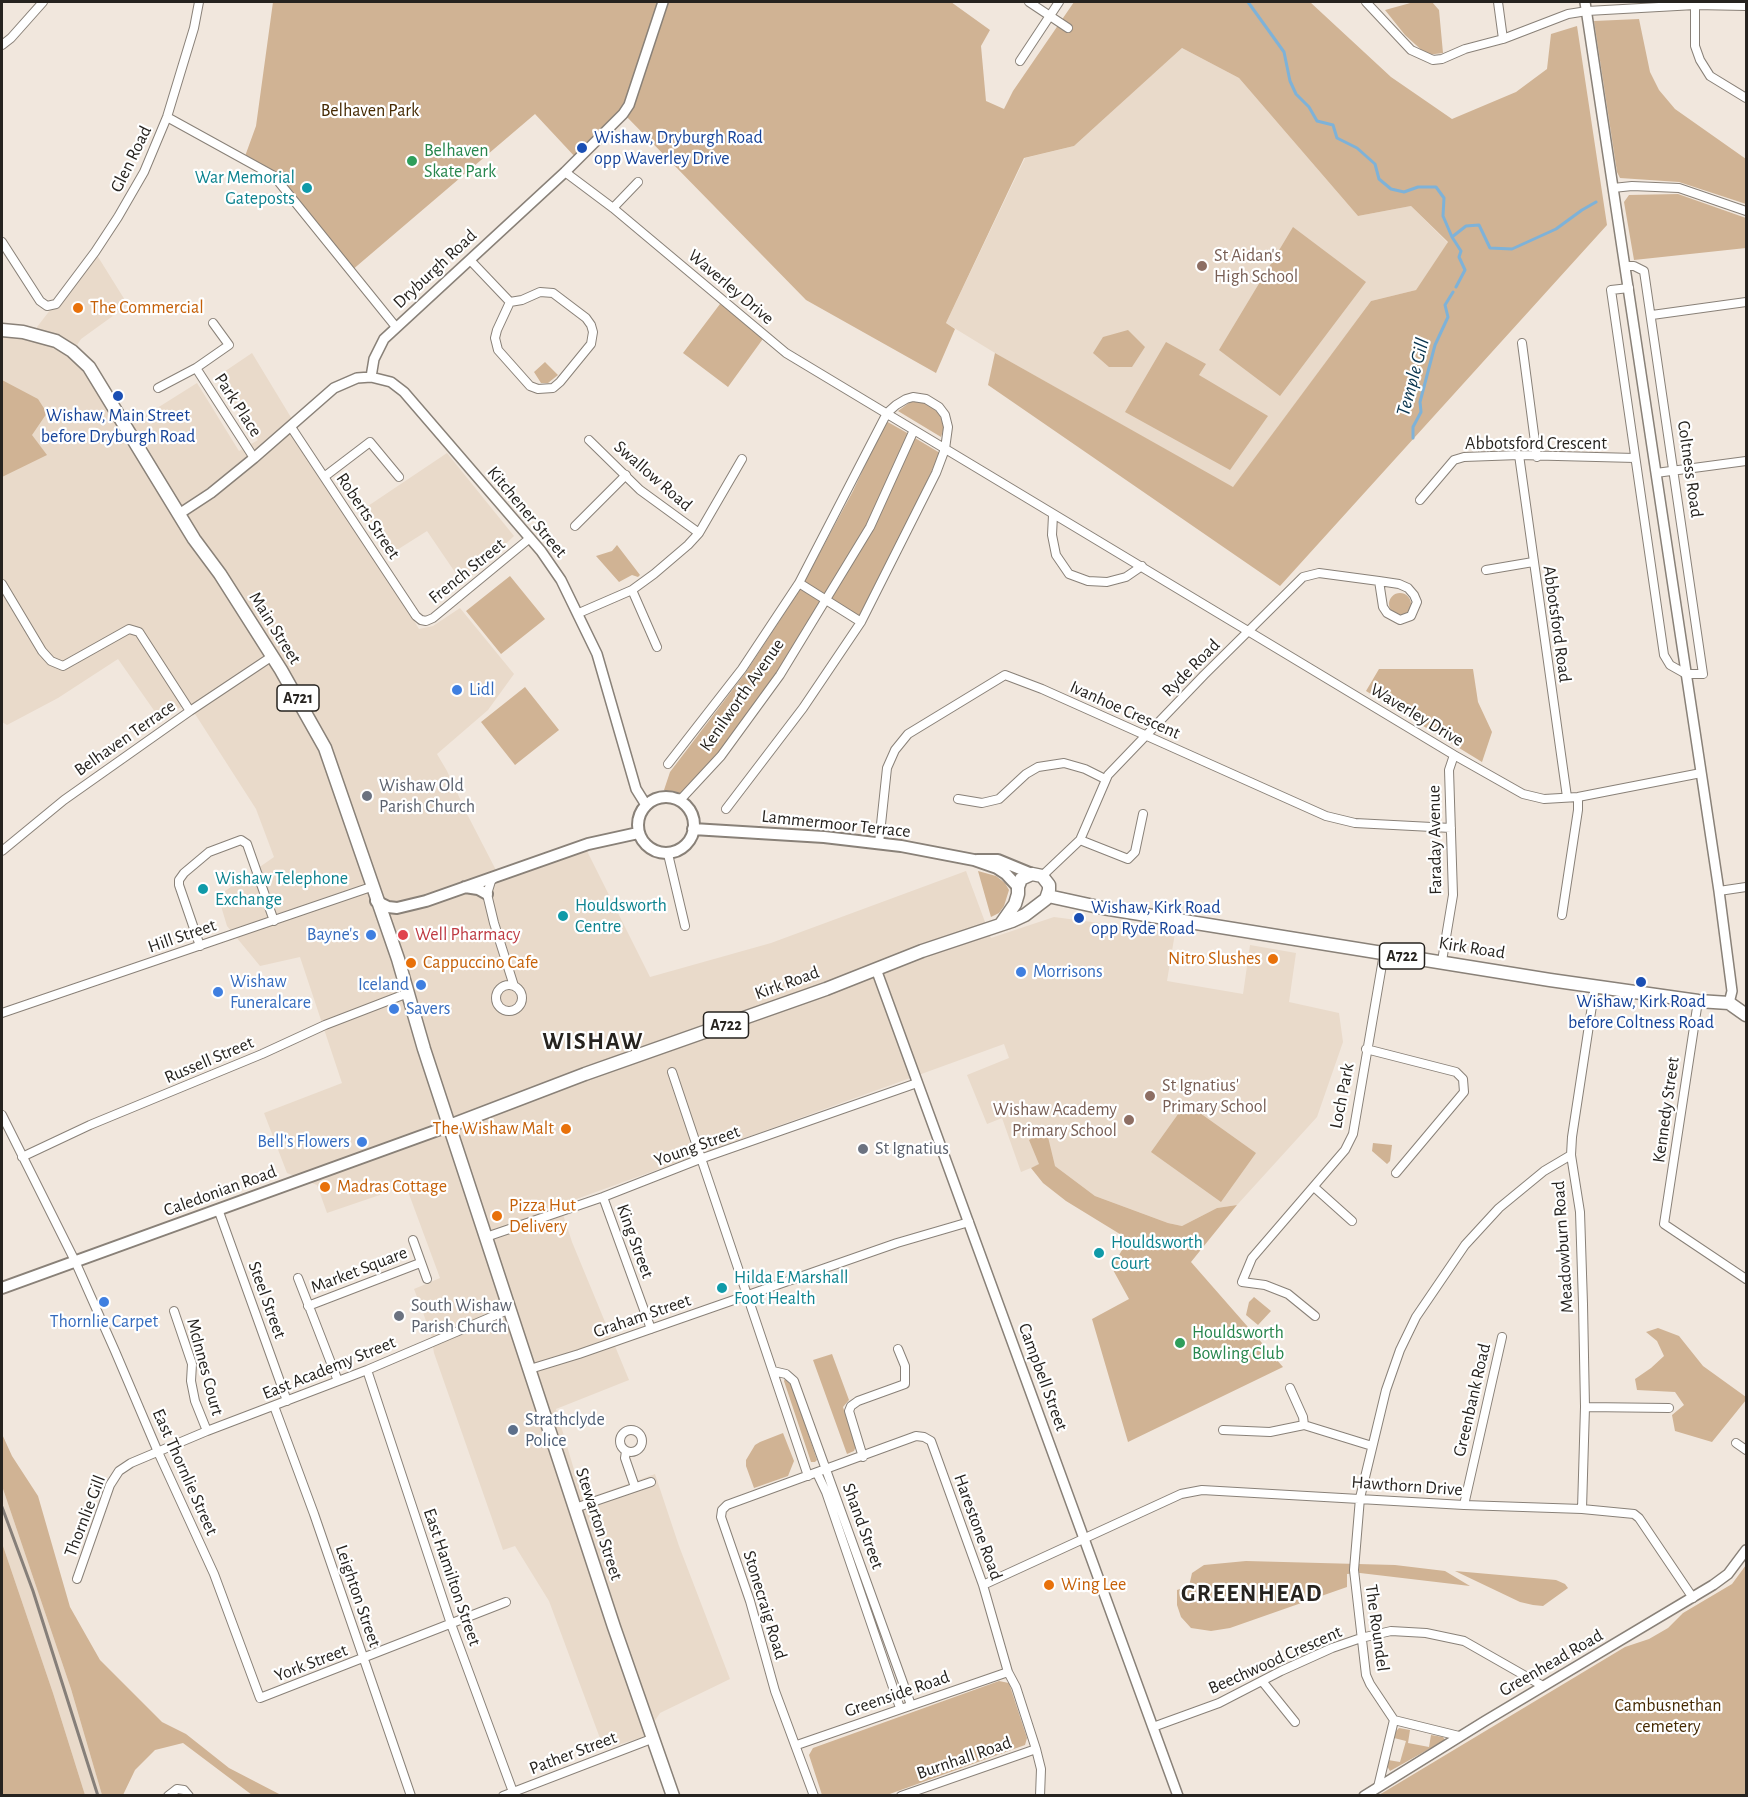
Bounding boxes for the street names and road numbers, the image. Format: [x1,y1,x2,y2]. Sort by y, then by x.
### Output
street label: Glen Road [106,122,156,196]
street label: Dryburgh Road [389,225,481,313]
street label: Waverley Drive [684,245,778,329]
street label: Park Place [210,369,266,441]
street label: Coltness Road [1673,419,1707,519]
street label: Abbotsford Crescent [1465,433,1607,455]
street label: Swallow Road [609,436,697,516]
street label: Kitchener Street [482,462,572,562]
street label: Roberts Street [331,469,405,563]
street label: French Street [424,534,510,608]
street label: Abbotsford Road [1538,564,1576,684]
street label: Main Street [244,588,306,668]
street label: Kenilworth Avenue [695,634,789,756]
street label: Ryde Road [1157,634,1225,702]
street label: Ivanhoe Crescent [1066,676,1184,744]
street label: Waverley Drive [1366,679,1468,751]
road number: A721 [277,685,319,711]
street label: Belhaven Terrace [70,695,180,781]
street label: Faraday Avenue [1423,785,1447,895]
street label: Lammermoor Terrace [760,805,912,843]
street label: Hill Street [145,914,219,958]
street label: Kirk Road [1437,932,1507,964]
road number: A722 [1380,943,1424,969]
street label: Kirk Road [752,961,822,1005]
road number: A722 [704,1012,748,1038]
street label: Russell Street [161,1032,257,1088]
street label: Kennedy Street [1648,1056,1684,1164]
street label: Loch Park [1325,1061,1359,1131]
street label: Young Street [651,1121,743,1171]
street label: Caledonian Road [161,1161,279,1221]
street label: Meadowburn Road [1548,1180,1578,1314]
street label: King Street [612,1201,658,1281]
street label: Market Square [308,1242,410,1298]
street label: Steel Street [243,1259,291,1341]
street label: Graham Street [590,1289,694,1343]
street label: McInnes Court [182,1316,228,1418]
street label: Campbell Street [1014,1320,1072,1434]
street label: East Academy Street [259,1331,399,1405]
street label: Greenbank Road [1448,1341,1496,1459]
street label: East Thornlie Street [147,1405,223,1539]
street label: Stewarton Street [571,1465,627,1583]
street label: Harestone Road [949,1471,1007,1583]
street label: Hawthorn Drive [1351,1471,1463,1501]
street label: Thornlie Gill [60,1472,110,1560]
street label: Shand Street [838,1480,888,1572]
street label: East Hamilton Street [418,1505,486,1649]
street label: Leighton Street [330,1542,386,1650]
street label: Stonecraig Road [738,1548,792,1662]
street label: The Roundel [1360,1583,1394,1673]
street label: Beechwood Crescent [1205,1621,1345,1699]
street label: Greenhead Road [1495,1625,1607,1701]
street label: York Street [271,1639,351,1687]
street label: Greenside Road [842,1666,952,1722]
street label: Pather Street [526,1726,620,1780]
street label: Burnhall Road [914,1732,1014,1784]

